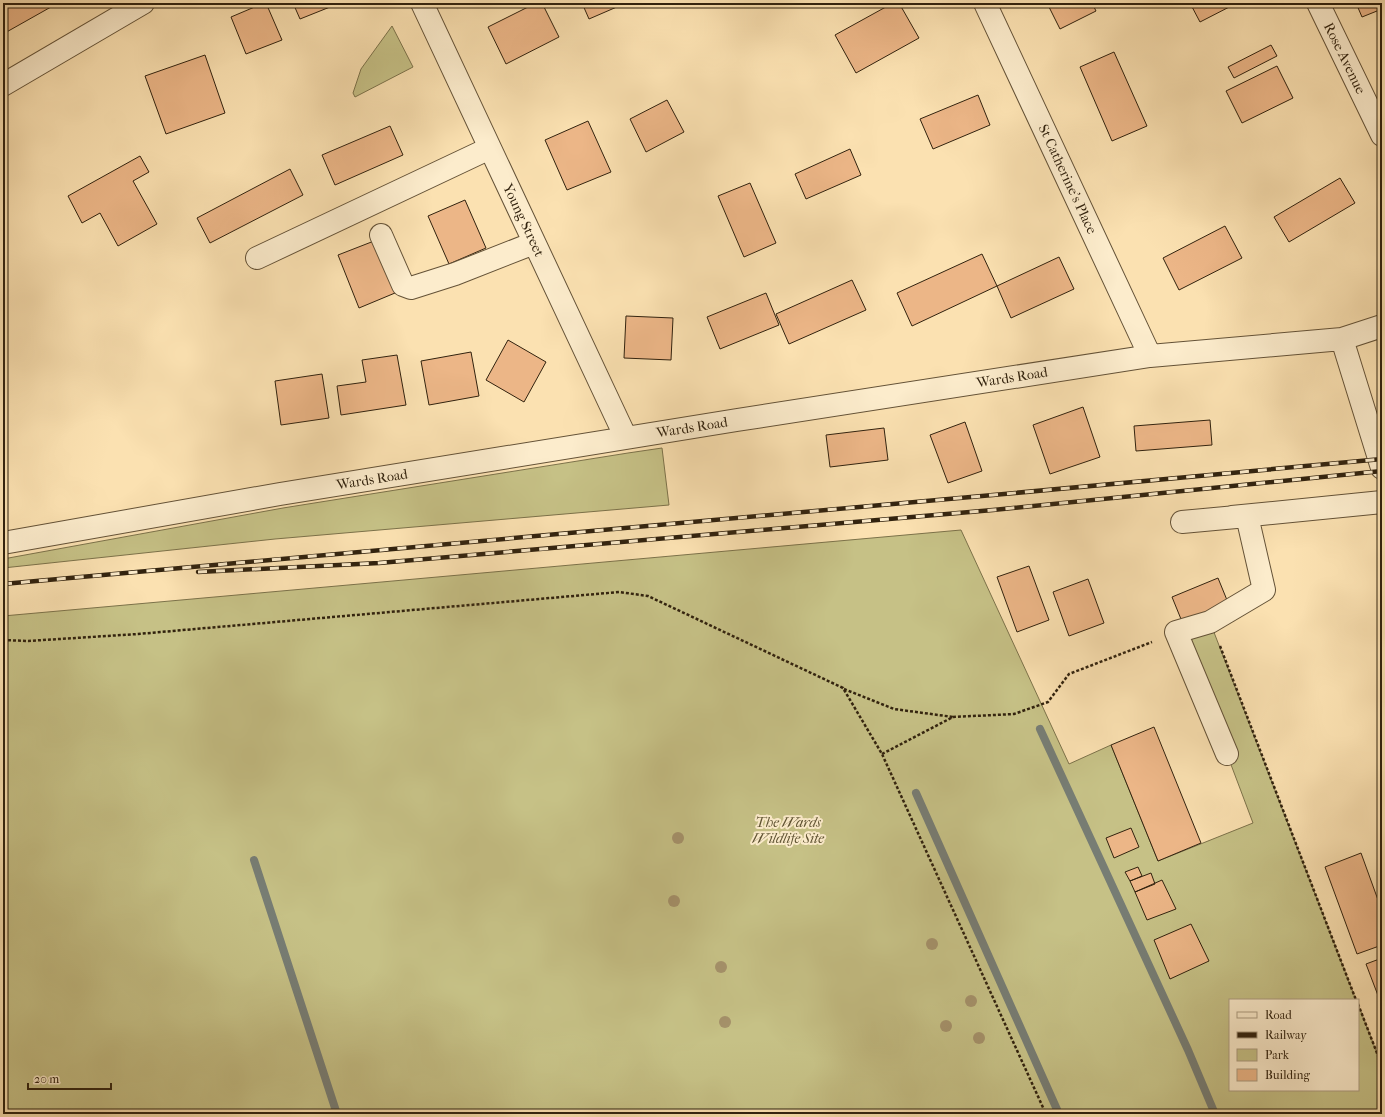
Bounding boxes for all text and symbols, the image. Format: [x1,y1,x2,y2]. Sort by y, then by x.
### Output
street label: Rose Avenue [1320,20,1369,97]
street label: St Catherine's Place [1035,122,1100,237]
street label: Young Street [499,180,548,259]
street label: Wards Road [974,363,1049,392]
street label: Wards Road [654,413,729,442]
street label: Wards Road [334,465,409,494]
park label: The Wards Wildlife Site [752,814,824,847]
legend [1229,999,1359,1091]
text: Road [1265,1008,1292,1022]
text: Railway [1265,1028,1307,1042]
text: Park [1265,1048,1290,1062]
scale bar [28,1065,111,1091]
text: Building [1265,1068,1310,1082]
text: 20 m [34,1072,59,1086]

